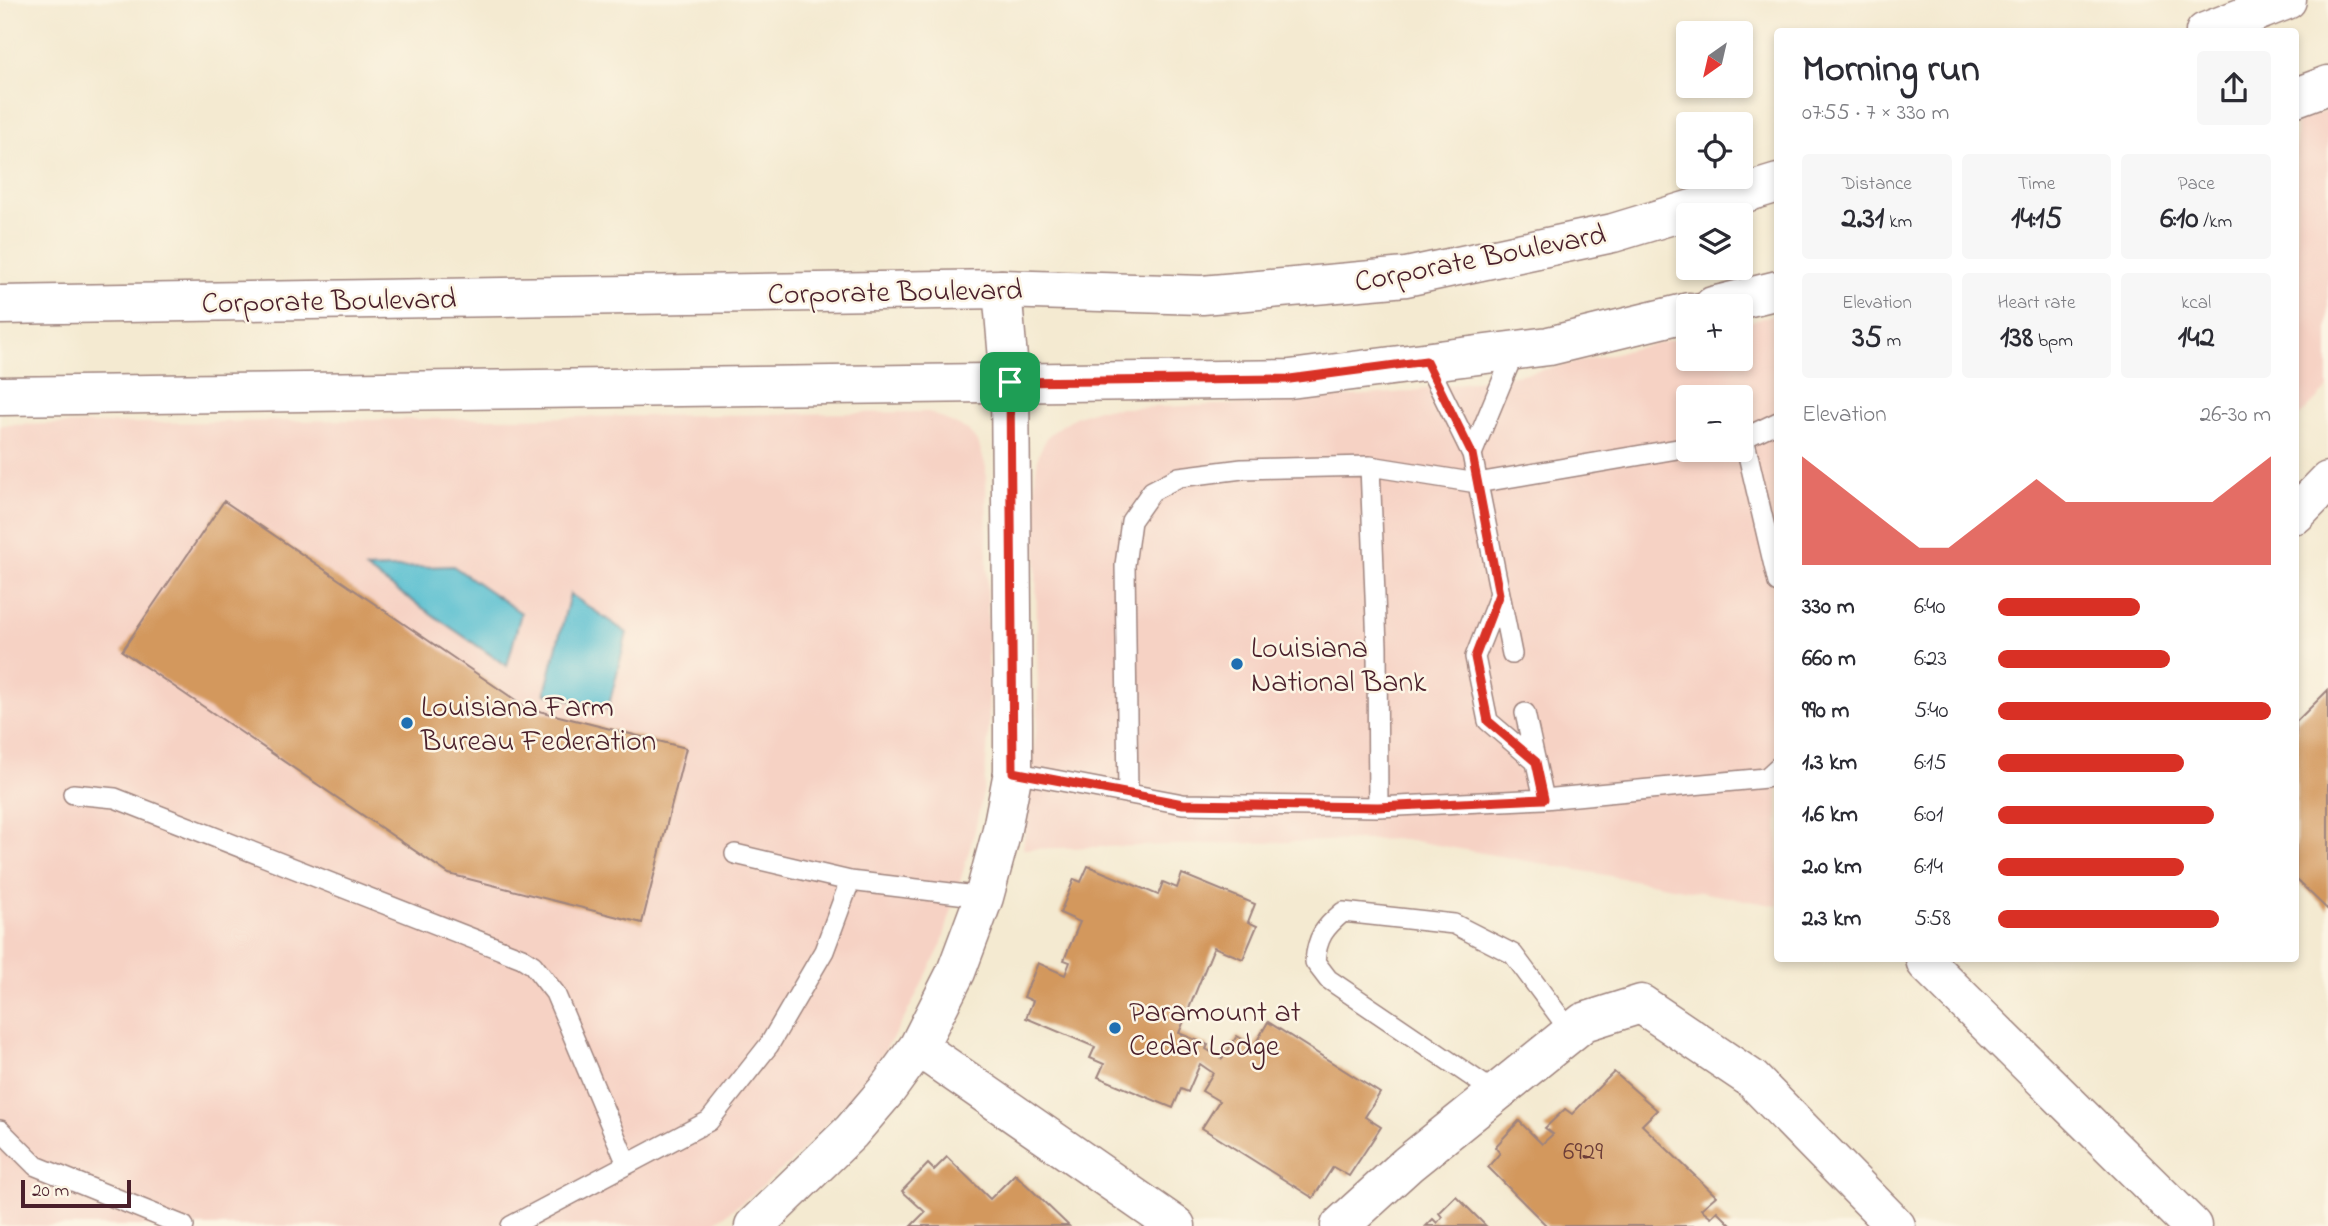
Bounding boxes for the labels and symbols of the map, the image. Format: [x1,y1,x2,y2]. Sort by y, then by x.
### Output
north arrow [1676,21,1754,98]
street label: Corporate Boulevard [1351,214,1610,306]
street label: Corporate Boulevard [767,270,1023,318]
street label: Corporate Boulevard [201,279,457,327]
pin [980,352,1040,412]
place label: Louisiana National Bank [1251,628,1427,706]
marker: Louisiana National Bank [1229,656,1245,672]
place label: Louisiana Farm Bureau Federation [420,687,656,765]
marker: Louisiana Farm Bureau Federation [399,715,415,731]
place label: Paramount at Cedar Lodge [1129,992,1301,1070]
marker: Paramount at Cedar Lodge [1107,1020,1123,1036]
house number: 6929 [1563,1134,1603,1172]
scale bar [21,1177,131,1209]

